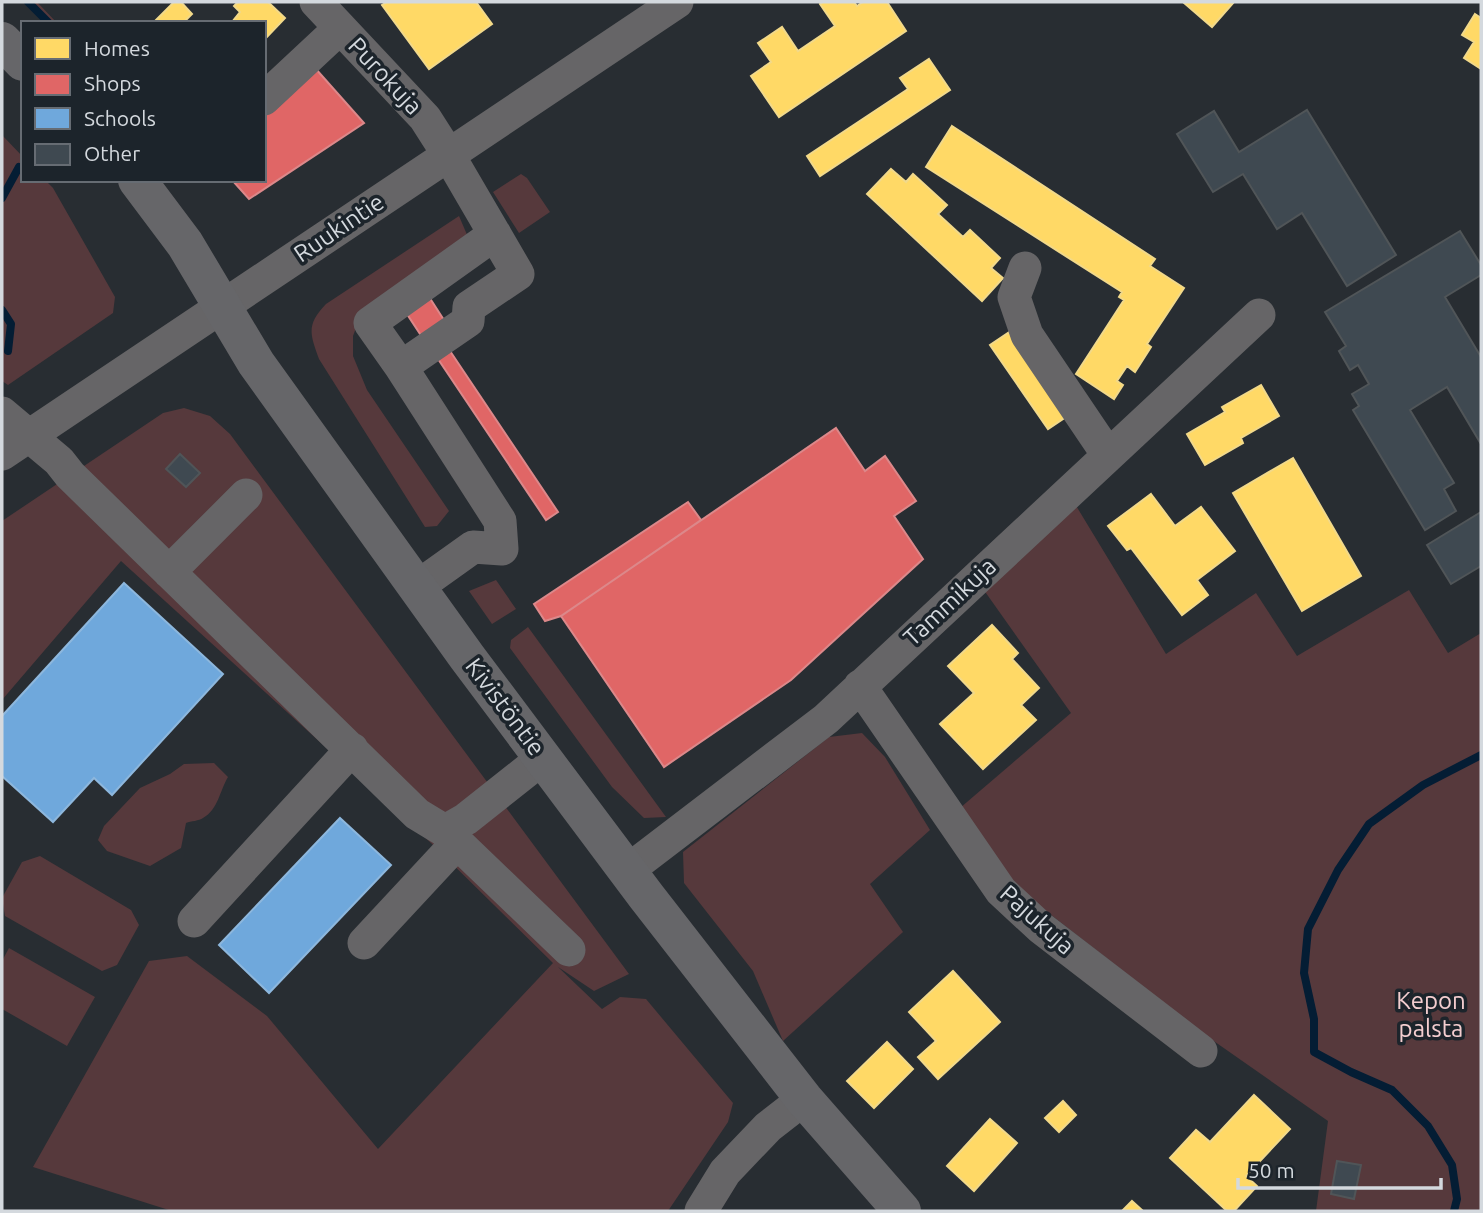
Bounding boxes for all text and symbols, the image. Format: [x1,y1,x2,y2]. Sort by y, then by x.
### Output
legend [21,21,266,182]
street label: Purokuja [343,32,428,120]
text: Homes [84,36,150,60]
text: Shops [84,71,141,95]
text: Schools [84,106,156,130]
text: Other [84,141,140,165]
street label: Ruukintie [289,188,389,267]
street label: Tammikuja [898,552,1001,651]
street label: Kivistöntie [460,653,551,761]
street label: Pajukuja [995,879,1080,960]
park label: Kepon palsta [1396,987,1466,1042]
scale bar [1238,1146,1441,1190]
text: 50 m [1248,1158,1295,1182]

